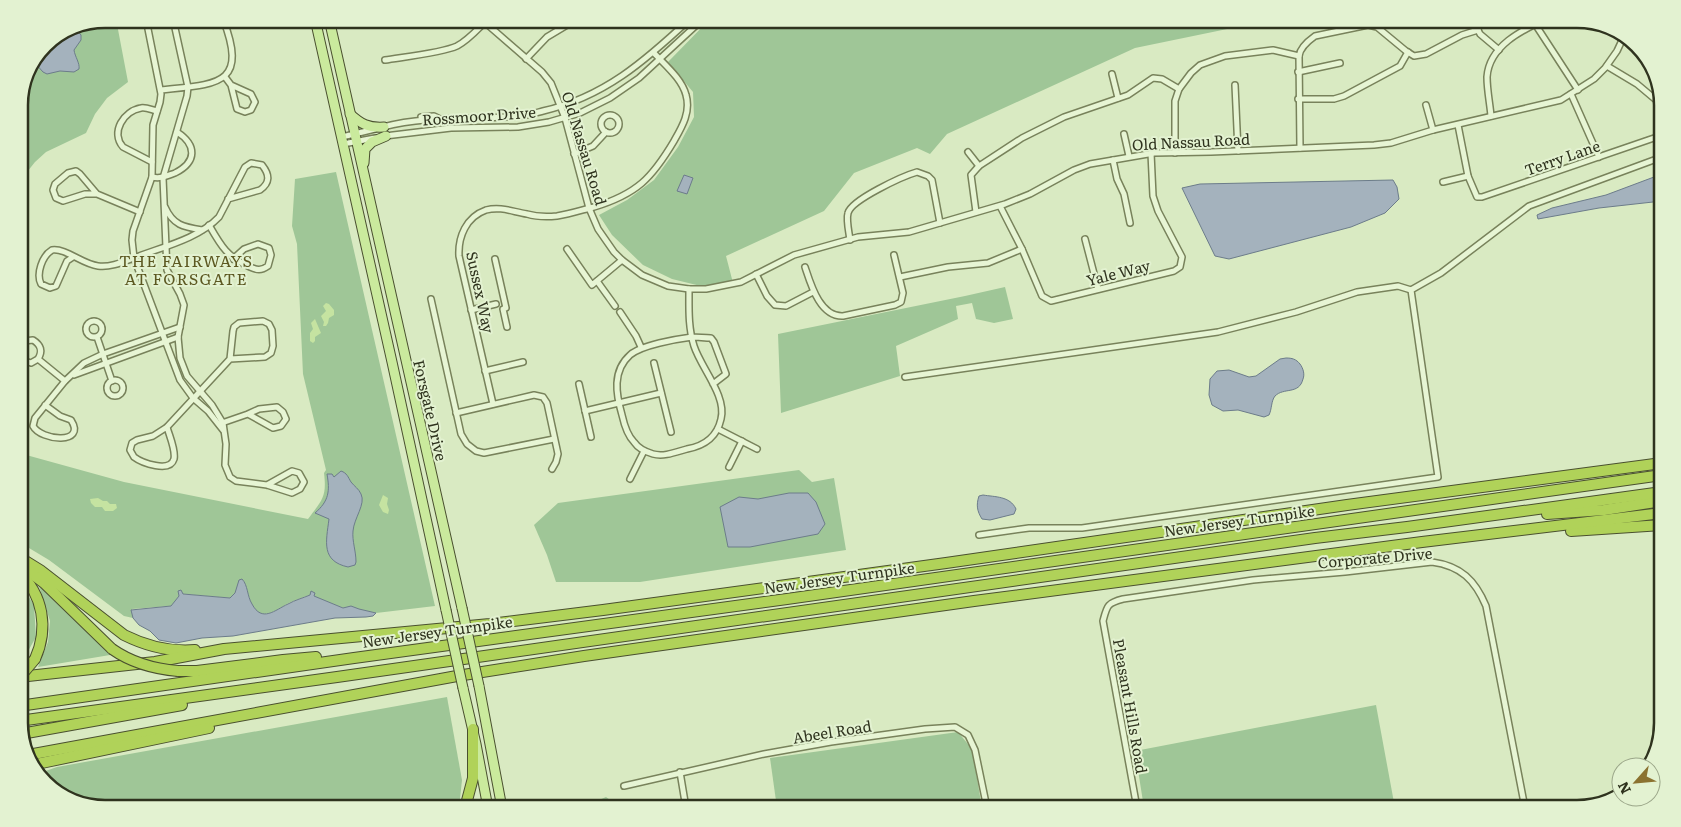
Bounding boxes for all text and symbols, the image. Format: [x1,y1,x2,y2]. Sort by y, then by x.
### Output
street label: Old Nassau Road [557,88,613,208]
street label: Rossmoor Drive [421,100,537,130]
street label: Old Nassau Road [1131,126,1251,156]
street label: Terry Lane [1521,133,1603,181]
district label: THE FAIRWAYS AT FORSGATE [119,248,253,290]
street label: Sussex Way [461,249,501,335]
street label: Yale Way [1084,253,1153,291]
street label: Forsgate Drive [408,357,454,463]
street label: New Jersey Turnpike [1162,498,1316,542]
street label: Corporate Drive [1317,541,1434,573]
street label: New Jersey Turnpike [762,555,916,599]
street label: New Jersey Turnpike [360,609,514,653]
street label: Pleasant Hills Road [1108,637,1154,775]
street label: Abeel Road [791,713,873,749]
north arrow [1611,757,1661,807]
text: N [1612,778,1635,798]

